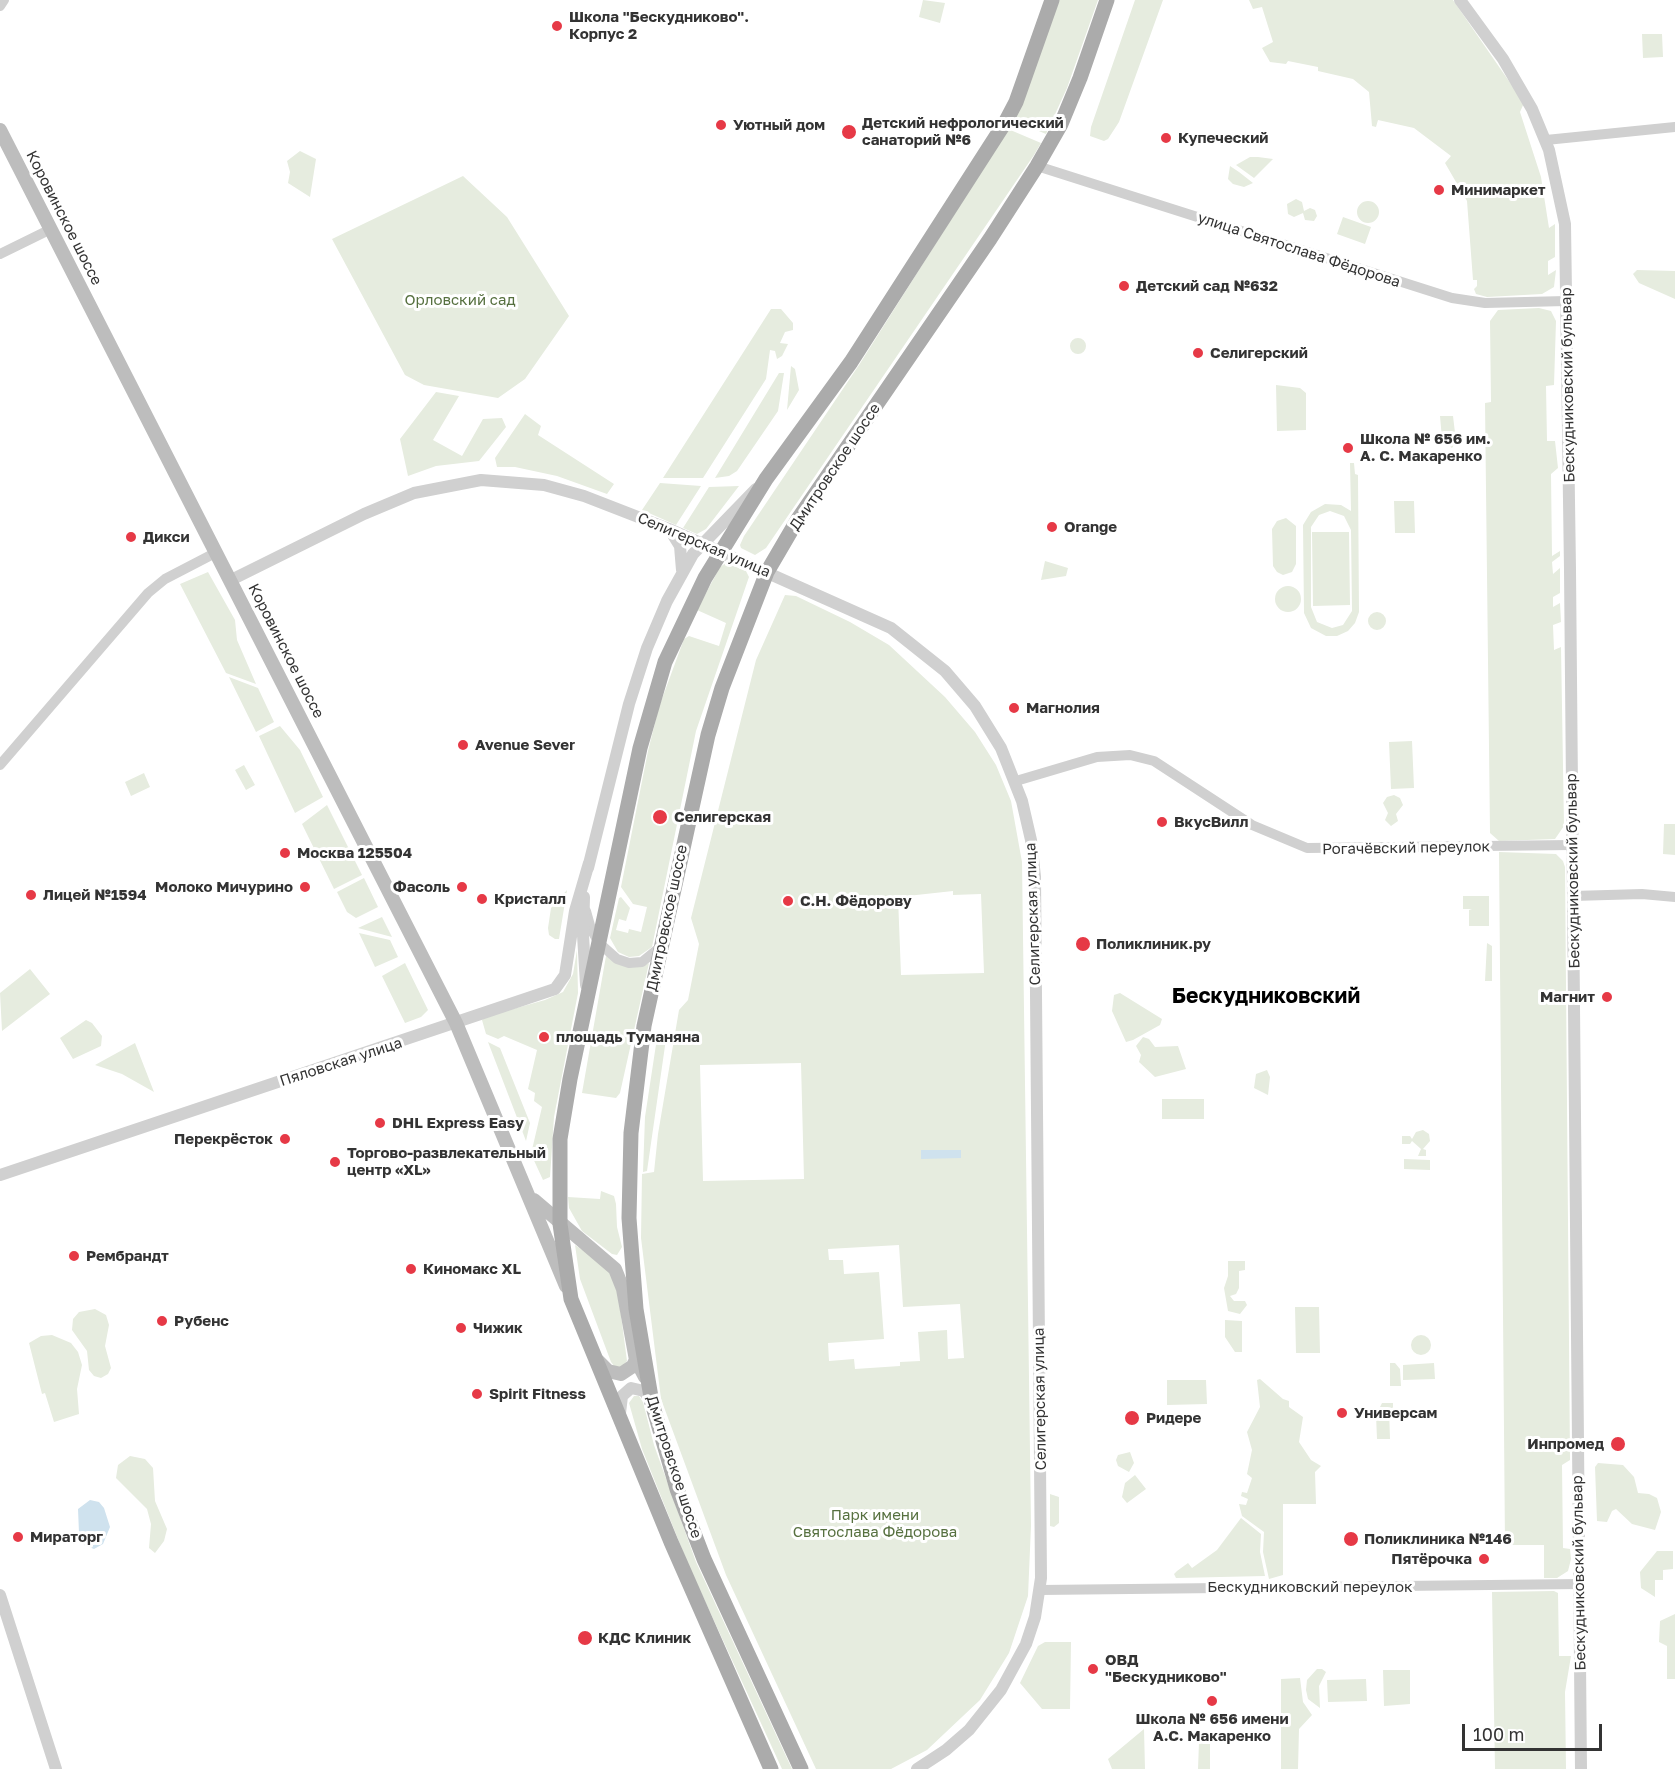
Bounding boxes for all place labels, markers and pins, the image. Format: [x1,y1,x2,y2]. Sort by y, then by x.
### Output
place label: Школа "Бескудниково". Корпус 2 [569,8,749,43]
marker: Школа "Бескудниково". Корпус 2 [550,19,564,33]
place label: Детский нефрологический санаторий №6 [862,114,1064,149]
place label: Уютный дом [733,116,825,134]
marker: Уютный дом [714,118,728,132]
marker: Детский нефрологический санаторий №6 [840,123,858,141]
place label: Купеческий [1178,129,1268,147]
marker: Купеческий [1159,131,1173,145]
place label: Минимаркет [1451,181,1545,199]
marker: Минимаркет [1432,183,1446,197]
place label: Детский сад №632 [1136,277,1278,295]
marker: Детский сад №632 [1117,279,1131,293]
place label: Селигерский [1210,344,1308,362]
marker: Селигерский [1191,346,1205,360]
place label: Школа № 656 им. А. С. Макаренко [1360,430,1491,465]
marker: Школа № 656 им. А. С. Макаренко [1341,441,1355,455]
place label: Orange [1064,518,1117,536]
marker: Orange [1045,520,1059,534]
place label: Дикси [143,528,190,546]
marker: Дикси [124,530,138,544]
place label: Магнолия [1026,699,1100,717]
marker: Магнолия [1007,701,1021,715]
place label: Avenue Sever [475,736,575,754]
marker: Avenue Sever [456,738,470,752]
marker: Селигерская [651,808,669,826]
place label: Селигерская [674,808,771,826]
place label: ВкусВилл [1174,813,1248,831]
marker: ВкусВилл [1155,815,1169,829]
place label: Москва 125504 [297,844,412,862]
marker: Москва 125504 [278,846,292,860]
place label: Молоко Мичурино [155,878,293,896]
place label: Фасоль [393,878,450,896]
marker: Молоко Мичурино [298,880,312,894]
marker: Фасоль [455,880,469,894]
place label: Лицей №1594 [43,886,147,904]
marker: Лицей №1594 [24,888,38,902]
place label: Кристалл [494,890,566,908]
marker: Кристалл [475,892,489,906]
place label: С.Н. Фёдорову [800,892,912,910]
marker: С.Н. Фёдорову [781,894,795,908]
marker: Поликлиник.ру [1074,935,1092,953]
place label: Поликлиник.ру [1096,935,1211,953]
place label: Магнит [1540,988,1595,1006]
marker: Магнит [1600,990,1614,1004]
place label: площадь Туманяна [556,1028,700,1046]
marker: площадь Туманяна [537,1030,551,1044]
place label: DHL Express Easy [392,1114,524,1132]
marker: DHL Express Easy [373,1116,387,1130]
place label: Перекрёсток [174,1130,273,1148]
marker: Перекрёсток [278,1132,292,1146]
place label: Торгово-развлекательный центр «XL» [347,1144,546,1179]
marker: Торгово-развлекательный центр «XL» [328,1155,342,1169]
place label: Рембрандт [86,1247,169,1265]
marker: Рембрандт [67,1249,81,1263]
place label: Киномакс XL [423,1260,521,1278]
marker: Киномакс XL [404,1262,418,1276]
place label: Рубенс [174,1312,229,1330]
marker: Рубенс [155,1314,169,1328]
place label: Чижик [473,1319,523,1337]
marker: Чижик [454,1321,468,1335]
place label: Spirit Fitness [489,1385,586,1403]
marker: Spirit Fitness [470,1387,484,1401]
place label: Универсам [1354,1404,1437,1422]
marker: Универсам [1335,1406,1349,1420]
marker: Ридере [1123,1409,1141,1427]
place label: Ридере [1146,1409,1201,1427]
place label: Инпромед [1527,1435,1604,1453]
marker: Инпромед [1609,1435,1627,1453]
place label: Мираторг [30,1528,103,1546]
marker: Мираторг [11,1530,25,1544]
marker: Поликлиника №146 [1342,1530,1360,1548]
place label: Поликлиника №146 [1364,1530,1512,1548]
place label: Пятёрочка [1391,1550,1472,1568]
marker: Пятёрочка [1477,1552,1491,1566]
marker: КДС Клиник [576,1629,594,1647]
place label: КДС Клиник [598,1629,691,1647]
place label: ОВД "Бескудниково" [1105,1651,1227,1686]
marker: ОВД "Бескудниково" [1086,1662,1100,1676]
marker: Школа № 656 имени А.С. Макаренко [1205,1694,1219,1708]
place label: Школа № 656 имени А.С. Макаренко [1135,1710,1289,1745]

